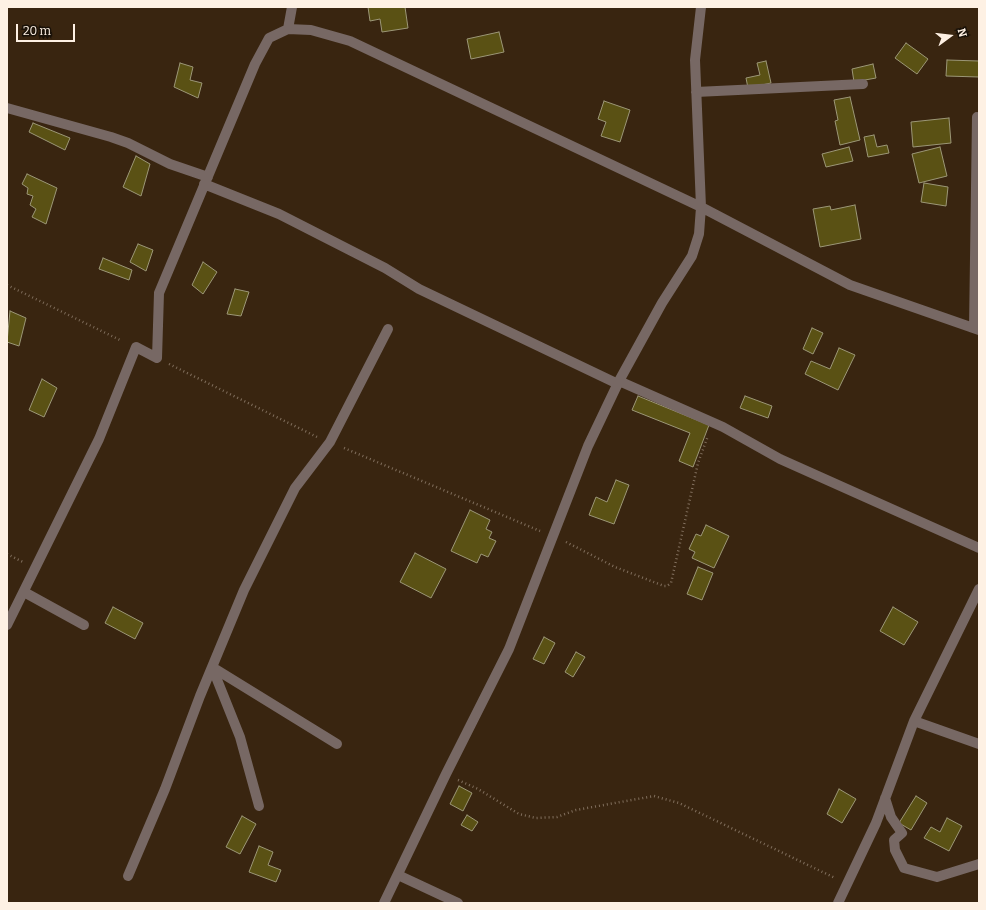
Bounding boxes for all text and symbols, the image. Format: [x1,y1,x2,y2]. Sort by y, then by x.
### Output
scale bar [18,16,77,42]
north arrow [930,16,970,56]
text: 20 m [23,24,51,38]
text: N [955,27,969,39]

